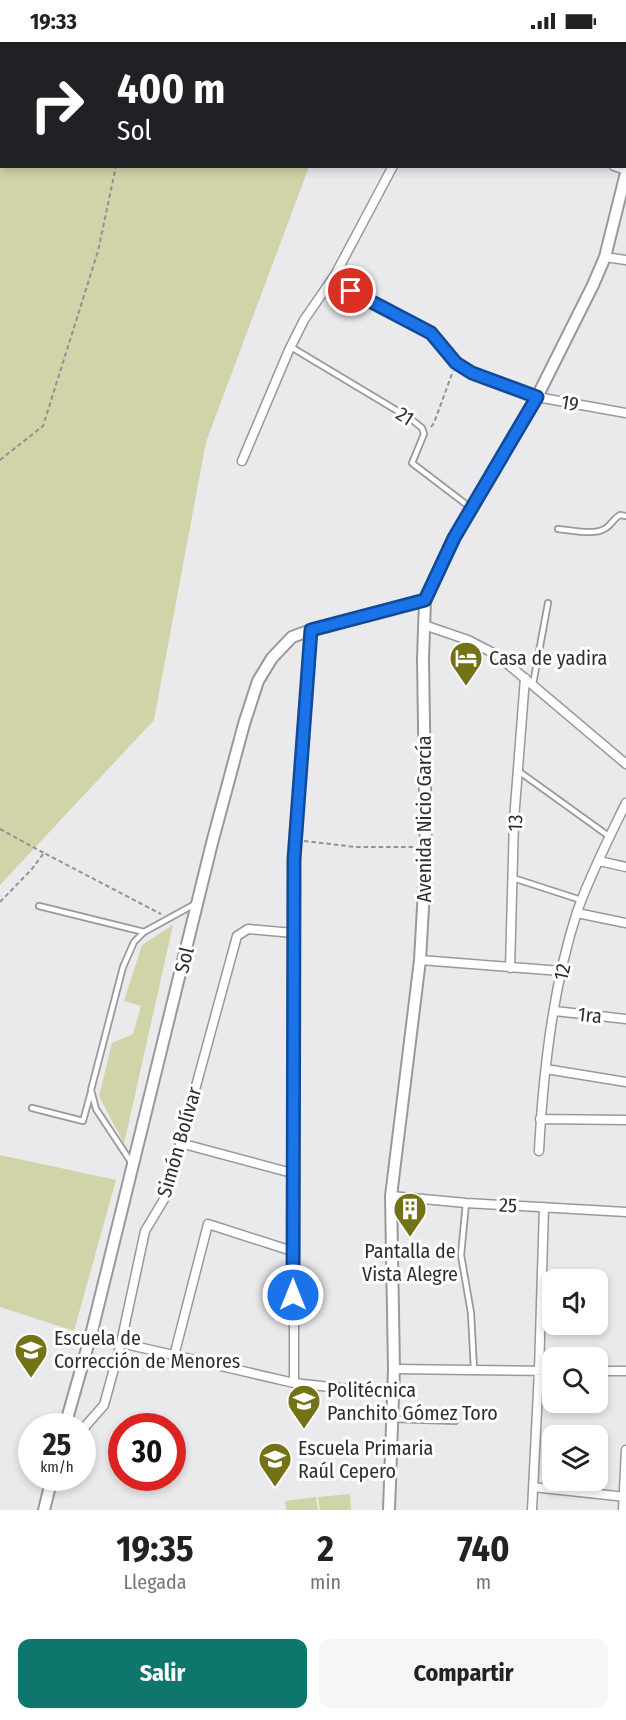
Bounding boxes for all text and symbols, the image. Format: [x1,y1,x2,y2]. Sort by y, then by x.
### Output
text: 19:33 [30,8,77,35]
text: 400 m [117,64,225,114]
icon: right [18,66,96,144]
text: Sol [117,115,152,147]
pin [325,265,376,316]
icon: arrive [334,274,367,307]
street label: 19 [559,390,581,416]
street label: 21 [392,402,418,430]
hotel icon: Casa de yadira [448,640,484,687]
place label: Casa de yadira [489,646,607,670]
street label: Avenida Nicio García [412,735,436,903]
street label: 13 [503,814,527,832]
street label: Sol [169,945,199,975]
street label: 12 [549,961,576,983]
street label: 1ra [577,1002,603,1028]
street label: Simón Bolívar [152,1084,206,1200]
building icon: Pantalla de Vista Alegre [392,1191,428,1238]
street label: 25 [498,1193,518,1217]
place label: Pantalla de Vista Alegre [362,1239,458,1286]
position arrow [261,1263,325,1327]
map controls [542,1269,608,1491]
button: sound [542,1269,608,1335]
place label: Escuela de Corrección de Menores [54,1326,240,1373]
school or university icon: Escuela de Corrección de Menores [13,1332,49,1379]
button: search [542,1347,608,1413]
place label: Politécnica Panchito Gómez Toro [327,1378,498,1425]
school or university icon: Politécnica Panchito Gómez Toro [286,1383,322,1430]
speed limit sign: 30 [108,1413,186,1491]
button: layers [542,1425,608,1491]
text: 25 [43,1427,71,1463]
place label: Escuela Primaria Raúl Cepero [298,1436,433,1483]
school or university icon: Escuela Primaria Raúl Cepero [257,1441,293,1488]
text: km/h [40,1458,74,1476]
text: 19:35 [116,1527,194,1571]
text: 2 [317,1527,334,1571]
text: 740 [457,1527,510,1571]
text: Llegada [123,1570,187,1594]
text: min [310,1570,341,1594]
text: m [476,1570,491,1594]
button: Salir [18,1639,307,1708]
button: Compartir [319,1639,608,1708]

